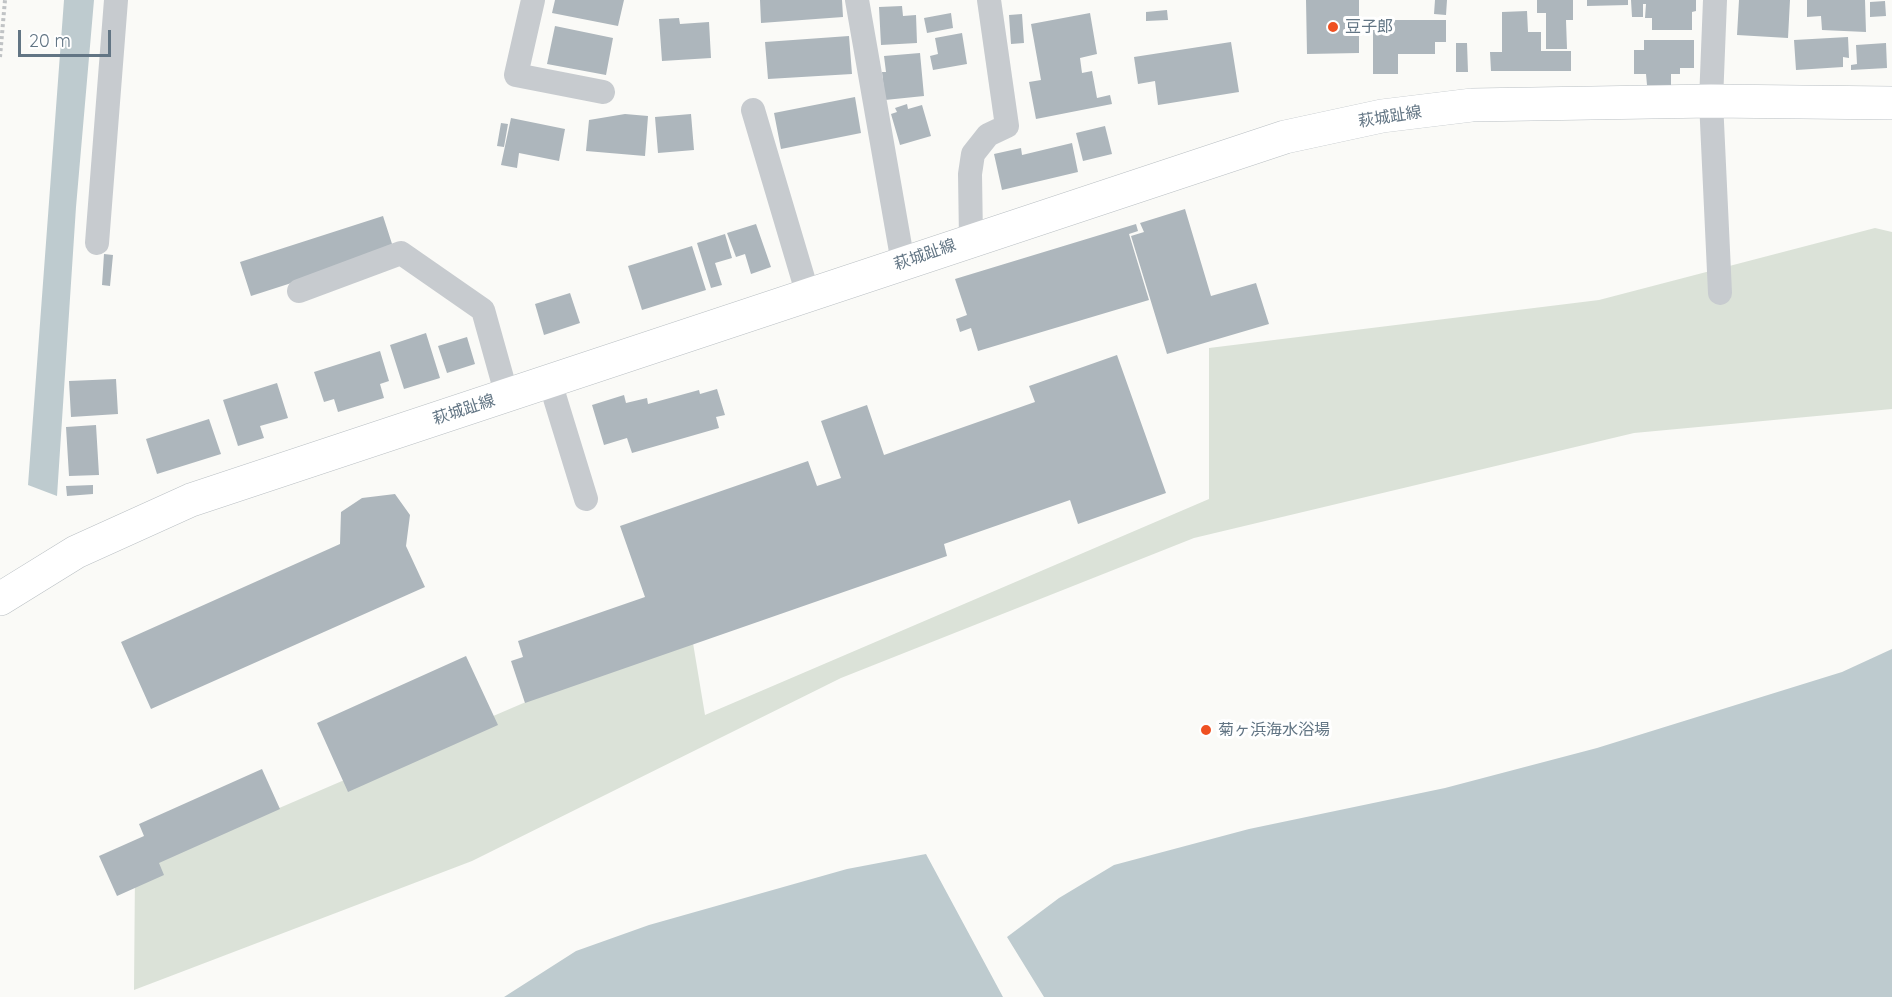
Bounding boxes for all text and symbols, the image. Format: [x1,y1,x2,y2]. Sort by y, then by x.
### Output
place label: 豆子郎 [1345,17,1393,37]
scale bar [21,18,114,56]
marker: 豆子郎 [1326,20,1340,34]
text: 20 m [29,29,71,52]
street label: 萩城趾線 [1357,103,1423,131]
street label: 萩城趾線 [892,236,958,274]
street label: 萩城趾線 [431,391,497,429]
place label: 菊ヶ浜海水浴場 [1218,720,1330,740]
marker: 菊ヶ浜海水浴場 [1199,723,1213,737]

